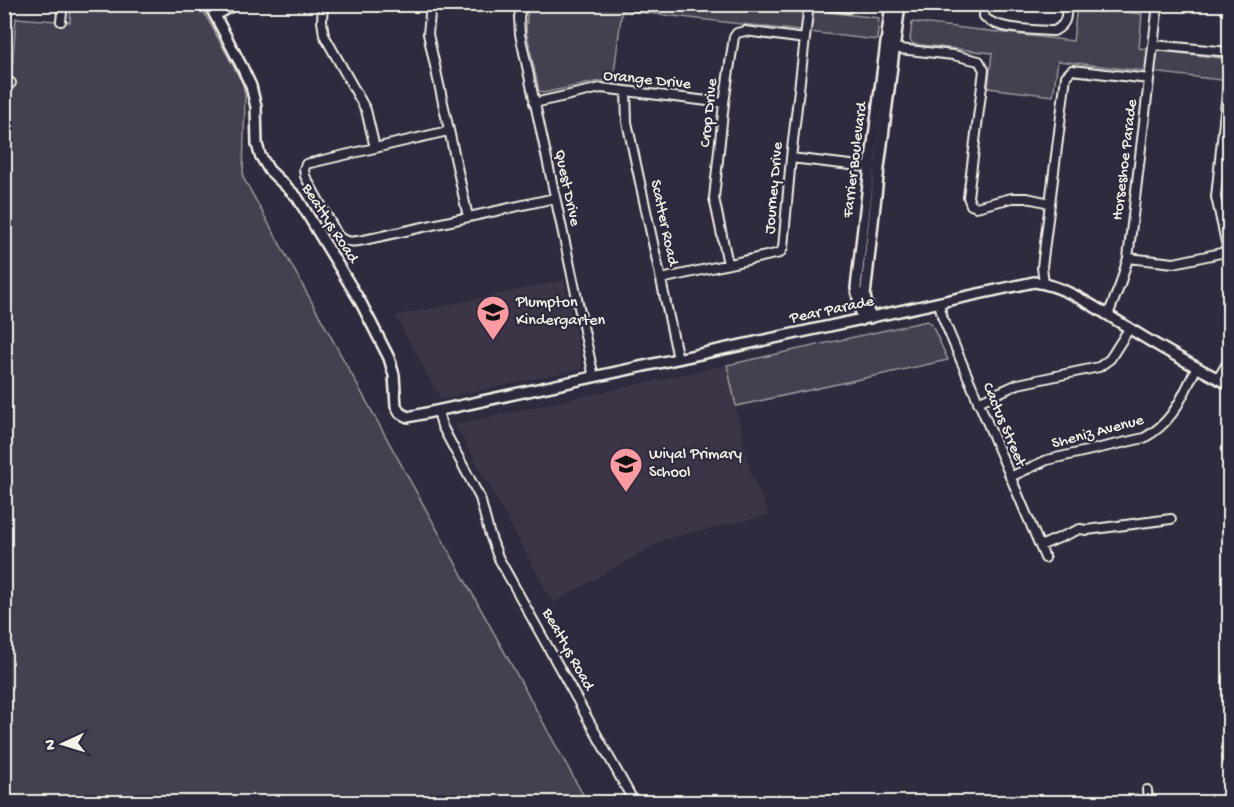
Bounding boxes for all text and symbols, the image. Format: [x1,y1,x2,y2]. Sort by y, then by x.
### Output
street label: Orange Drive [602,67,692,95]
street label: Crop Drive [697,77,723,148]
street label: Horseshoe Parade [1109,98,1143,222]
street label: Farrier Boulevard [839,99,873,220]
street label: Journey Drive [762,140,789,235]
street label: Quest Drive [549,148,584,229]
street label: Scatter Road [645,178,682,269]
street label: Beattys Road [296,180,363,269]
street label: Pear Parade [787,293,876,329]
school or university icon: Plumpton Kindergarten [475,294,511,341]
place label: Plumpton Kindergarten [515,294,606,331]
street label: Cactus Street [977,380,1030,471]
street label: Sheniz Avenue [1050,411,1147,454]
school or university icon: Wiyal Primary School [608,446,644,493]
place label: Wiyal Primary School [649,446,742,483]
street label: Beattys Road [536,605,598,696]
north arrow [33,714,93,774]
text: N [42,738,61,751]

